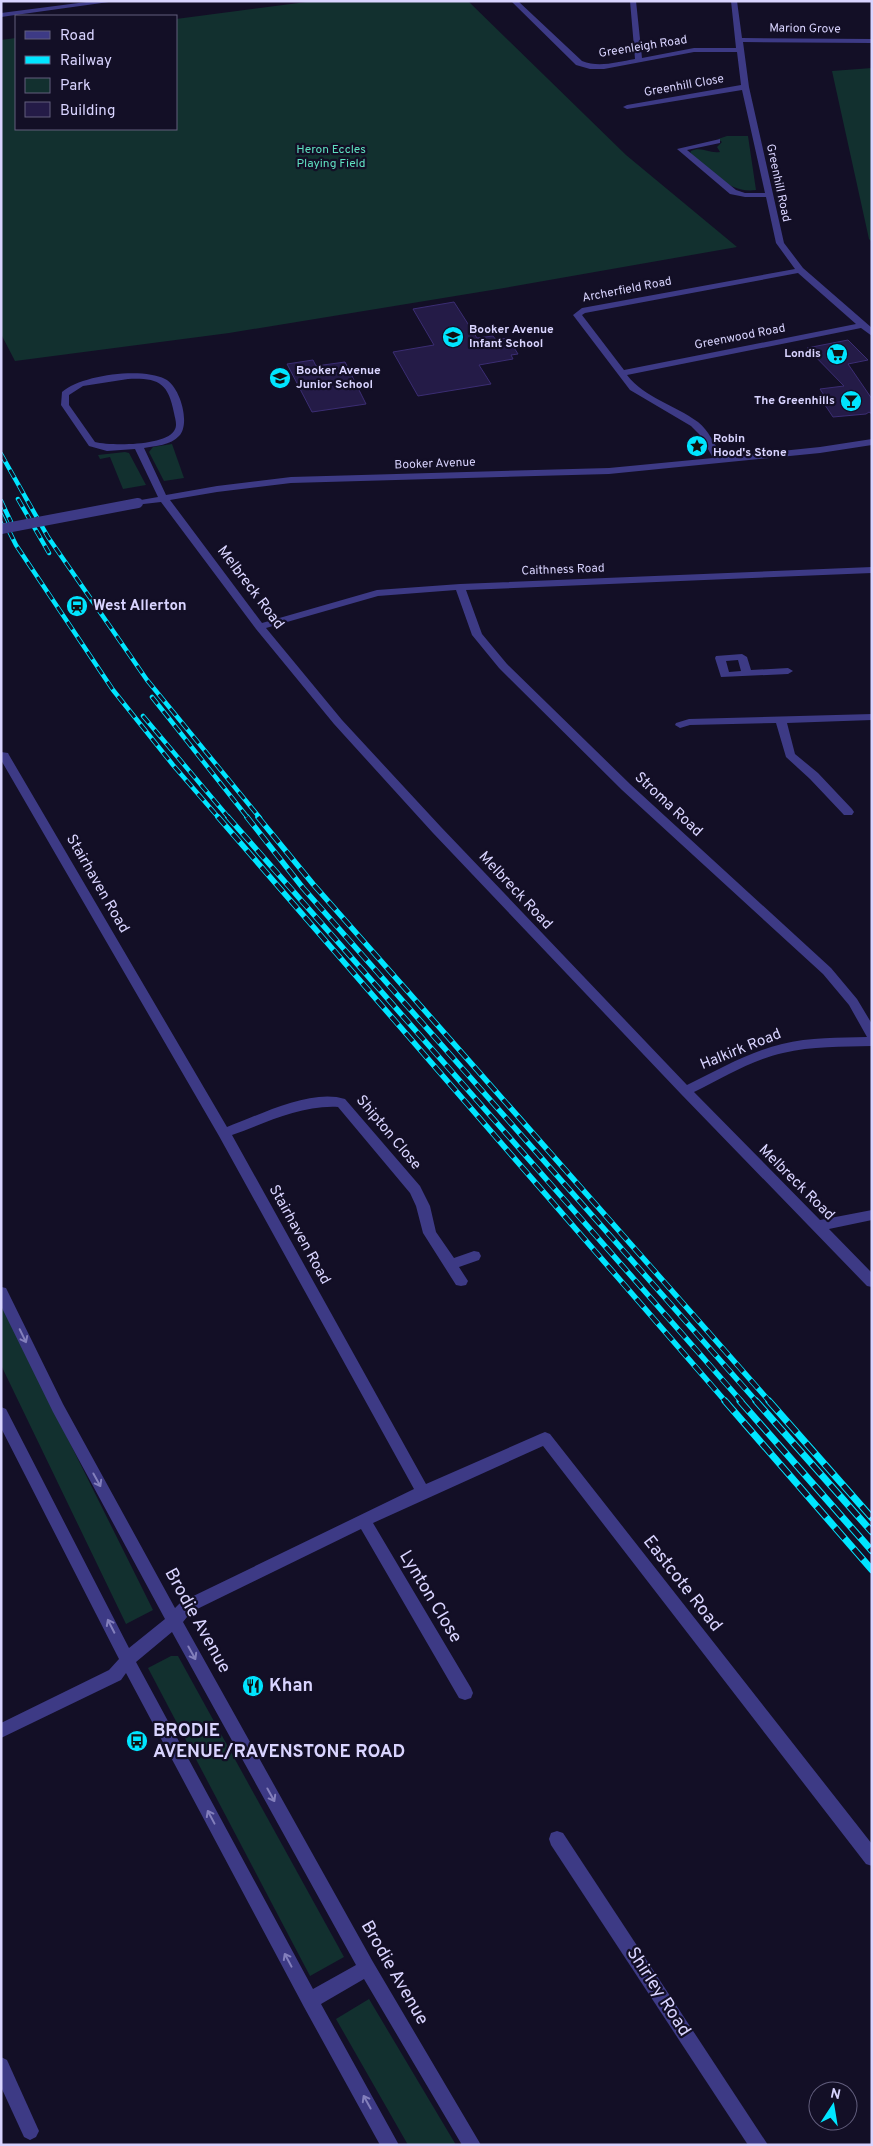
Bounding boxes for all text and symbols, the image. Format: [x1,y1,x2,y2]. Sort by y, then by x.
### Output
legend [15,15,178,130]
street label: Marion Grove [769,20,841,38]
text: Road [60,27,95,46]
street label: Greenleigh Road [598,32,688,62]
text: Railway [60,52,112,71]
street label: Greenhill Close [643,71,725,101]
text: Park [60,77,91,96]
text: Building [60,102,115,121]
park label: Heron Eccles Playing Field [296,142,366,172]
street label: Greenhill Road [762,143,794,223]
street label: Archerfield Road [581,273,673,307]
street label: Greenwood Road [693,320,787,354]
place label: Booker Avenue Infant School [469,322,554,352]
school or university icon: Booker Avenue Infant School [441,325,465,349]
supermarket icon: Londis [825,342,849,366]
place label: Londis [784,346,821,362]
place label: Booker Avenue Junior School [296,363,381,393]
school or university icon: Booker Avenue Junior School [268,366,292,390]
bar icon: The Greenhills [839,389,863,413]
place label: The Greenhills [754,393,835,409]
place label: Robin Hood's Stone [713,431,787,461]
place icon: Robin Hood's Stone [685,434,709,458]
street label: Booker Avenue [394,455,476,473]
street label: Melbreck Road [212,542,288,634]
street label: Caithness Road [521,561,605,579]
station icon: West Allerton [65,594,89,618]
place label: West Allerton [93,597,187,616]
street label: Stroma Road [630,769,706,841]
street label: Stairhaven Road [61,831,133,937]
street label: Melbreck Road [474,848,556,934]
street label: Halkirk Road [698,1025,784,1075]
street label: Shipton Close [351,1092,425,1174]
street label: Melbreck Road [754,1141,838,1225]
street label: Stairhaven Road [264,1182,334,1288]
one-way arrow [18,1328,28,1343]
one-way arrow [93,1472,102,1487]
street label: Eastcote Road [637,1531,727,1637]
street label: Lynton Close [393,1546,467,1648]
street label: Brodie Avenue [159,1564,235,1678]
one-way arrow [106,1619,116,1634]
one-way arrow [187,1646,197,1660]
restaurant icon: Khan [241,1674,265,1698]
place label: Khan [269,1675,313,1698]
place label: BRODIE AVENUE/RAVENSTONE ROAD [153,1720,405,1764]
bus stop icon: BRODIE AVENUE/RAVENSTONE ROAD [125,1729,149,1753]
one-way arrow [266,1788,276,1803]
one-way arrow [206,1810,216,1824]
street label: Brodie Avenue [355,1917,433,2029]
street label: Shirley Road [621,1943,695,2041]
one-way arrow [283,1953,292,1968]
north arrow [808,2081,858,2131]
text: N [829,2085,842,2104]
one-way arrow [361,2096,371,2110]

